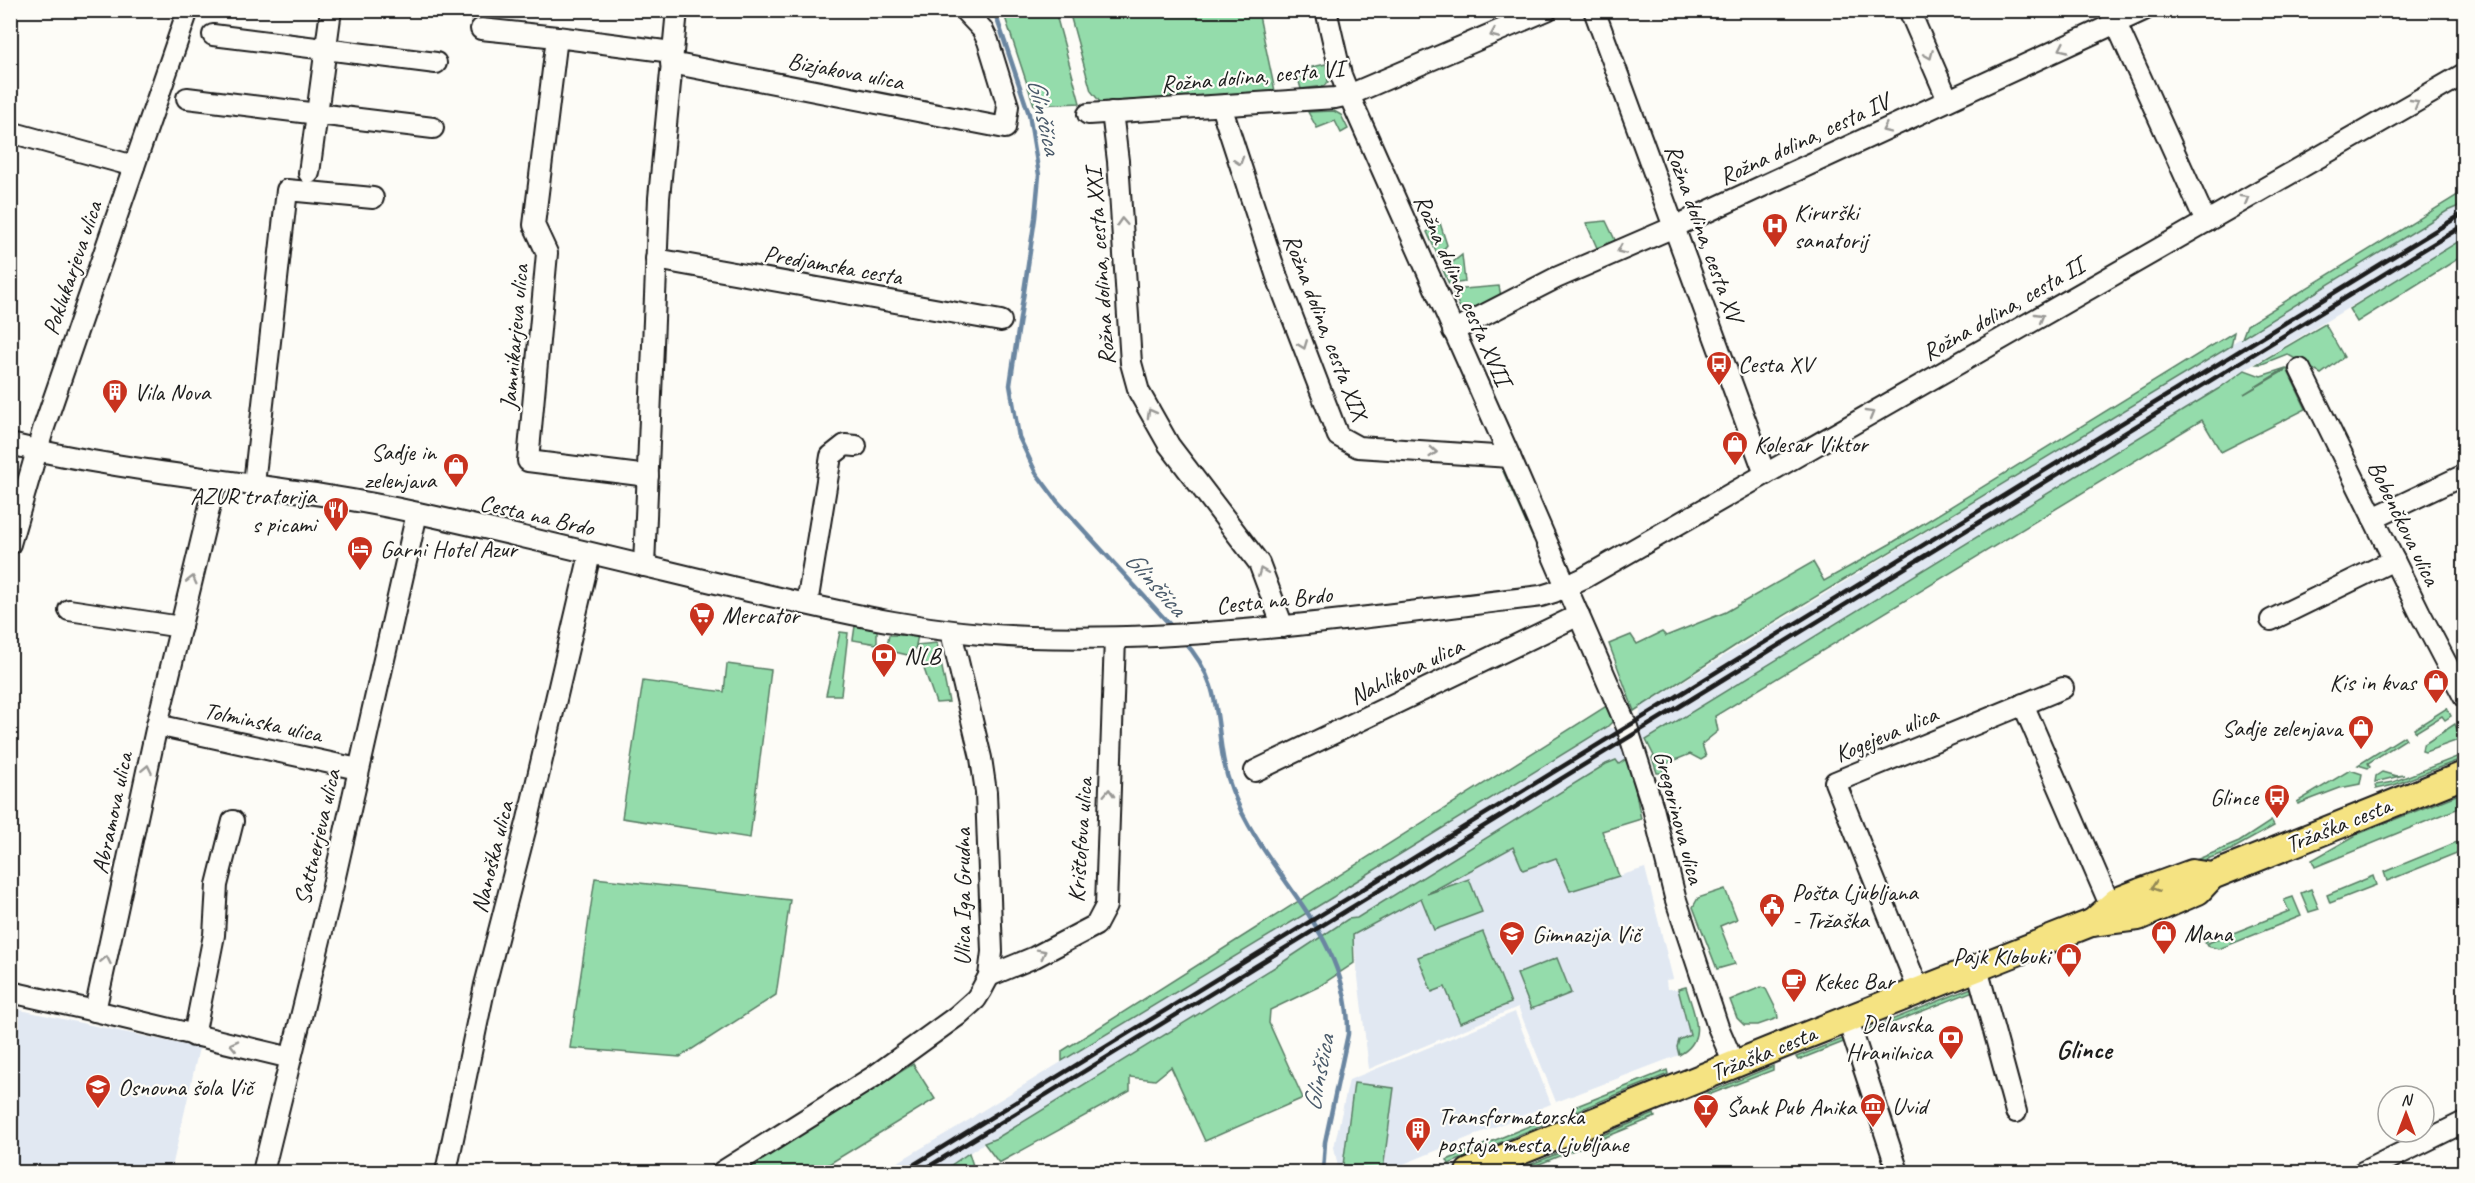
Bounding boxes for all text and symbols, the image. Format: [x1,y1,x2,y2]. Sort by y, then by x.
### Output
one-way arrow [1489,27,1500,39]
one-way arrow [2058,41,2069,53]
street label: Bizjakova ulica [786,45,908,97]
one-way arrow [1921,49,1933,60]
street label: Rožna dolina, cesta VI [1159,53,1350,99]
water label: Glinščica [1020,75,1070,160]
street label: Rožna dolina, cesta IV [1714,85,1898,191]
one-way arrow [2409,99,2419,110]
one-way arrow [1881,122,1892,134]
street label: Rožna dolina, cesta XV [1658,140,1752,331]
one-way arrow [1232,155,1244,166]
street label: Rožna dolina, cesta XXI [1078,162,1122,366]
street label: Rožna dolina, cesta XVII [1407,190,1521,395]
one-way arrow [2239,195,2249,207]
street label: Poklukarjeva ulica [35,196,109,339]
place label: Kirurški sanatorij [1794,197,1871,255]
hospital icon: Kirurški sanatorij [1760,211,1790,249]
one-way arrow [1115,218,1128,227]
street label: Rožna dolina, cesta XIX [1277,230,1376,426]
street label: Predjamska cesta [762,238,906,292]
one-way arrow [1616,243,1627,255]
street label: Rožna dolina, cesta II [1917,248,2094,367]
street label: Jamnikarjeva ulica [493,262,535,412]
one-way arrow [2033,313,2044,324]
one-way arrow [1296,339,1308,350]
bus stop icon: Cesta XV [1704,349,1734,387]
place label: Cesta XV [1738,349,1817,379]
building icon: Vila Nova [100,377,130,415]
place label: Vila Nova [134,377,212,407]
one-way arrow [1147,408,1158,419]
one-way arrow [1864,409,1874,421]
shop icon: Kolesar Viktor [1720,429,1750,467]
place label: Kolesar Viktor [1754,429,1870,459]
place label: Sadje in zelenjava [365,437,438,495]
one-way arrow [1428,445,1437,458]
shop icon: Sadje in zelenjava [441,451,471,489]
street label: Bobenčkova ulica [2361,456,2448,591]
place label: AZUR tratorija s picami [190,481,320,539]
street label: Cesta na Brdo [477,487,598,543]
restaurant icon: AZUR tratorija s picami [321,495,351,533]
hotel icon: Garni Hotel Azur [345,534,375,572]
place label: Garni Hotel Azur [380,534,519,564]
water label: Glinščica [1118,544,1195,625]
one-way arrow [1257,567,1269,578]
one-way arrow [185,575,198,585]
street label: Cesta na Brdo [1215,579,1335,621]
supermarket icon: Mercator [687,600,717,638]
place label: Mercator [722,600,801,630]
street label: Nahlikova ulica [1344,630,1469,711]
bank icon: NLB [869,641,899,679]
place label: NLB [904,641,942,671]
place label: Kis in kvas [2330,667,2418,697]
shop icon: Kis in kvas [2421,667,2451,705]
street label: Tolminska ulica [201,695,327,750]
street label: Kogejeva ulica [1830,698,1943,769]
place label: Sadje zelenjava [2222,713,2344,743]
shop icon: Sadje zelenjava [2346,713,2376,751]
street label: Abramova ulica [85,747,140,876]
street label: Gregorinova ulica [1647,747,1712,888]
one-way arrow [140,765,153,775]
street label: Sattnerjeva ulica [287,765,348,908]
street label: Krištofova ulica [1061,775,1099,903]
place label: Glince [2210,782,2260,812]
bus stop icon: Glince [2262,782,2292,820]
one-way arrow [1103,788,1116,797]
street label: Tržaška cesta [2281,789,2397,860]
street label: Nanoška ulica [464,796,521,916]
street label: Ulica Iga Grudna [947,827,977,966]
place label: Pošta Ljubljana - Tržaška [1792,877,1919,935]
one-way arrow [2150,879,2160,892]
public building icon: Pošta Ljubljana - Tržaška [1757,891,1787,929]
shop icon: Mana [2149,918,2179,956]
place label: Mana [2184,918,2234,948]
school or university icon: Gimnazija Vič [1497,919,1527,957]
place label: Gimnazija Vič [1532,919,1644,949]
place label: Pajk Klobuki [1953,941,2052,971]
shop icon: Pajk Klobuki [2054,941,2084,979]
one-way arrow [1036,949,1047,960]
one-way arrow [99,955,112,965]
cafe icon: Kekec Bar [1779,966,1809,1004]
place label: Kekec Bar [1814,966,1897,996]
place label: Delavska Hranilnica [1846,1009,1934,1067]
street label: Tržaška cesta [1706,1017,1822,1088]
bank icon: Delavska Hranilnica [1936,1023,1966,1061]
water label: Glinščica [1295,1030,1342,1114]
district label: Glince [2056,1032,2114,1066]
one-way arrow [229,1039,239,1052]
school or university icon: Osnovna šola Vič [83,1072,113,1110]
place label: Osnovna šola Vič [118,1072,256,1102]
north arrow [2376,1084,2436,1144]
text: N [2401,1090,2414,1110]
museum icon: Uvid [1858,1091,1888,1129]
place label: Uvid [1892,1091,1930,1121]
bar icon: Šank Pub Anika [1691,1092,1721,1130]
place label: Šank Pub Anika [1726,1092,1857,1122]
place label: Transformatorska postaja mesta Ljubljane [1438,1101,1631,1159]
building icon: Transformatorska postaja mesta Ljubljane [1403,1115,1433,1153]

